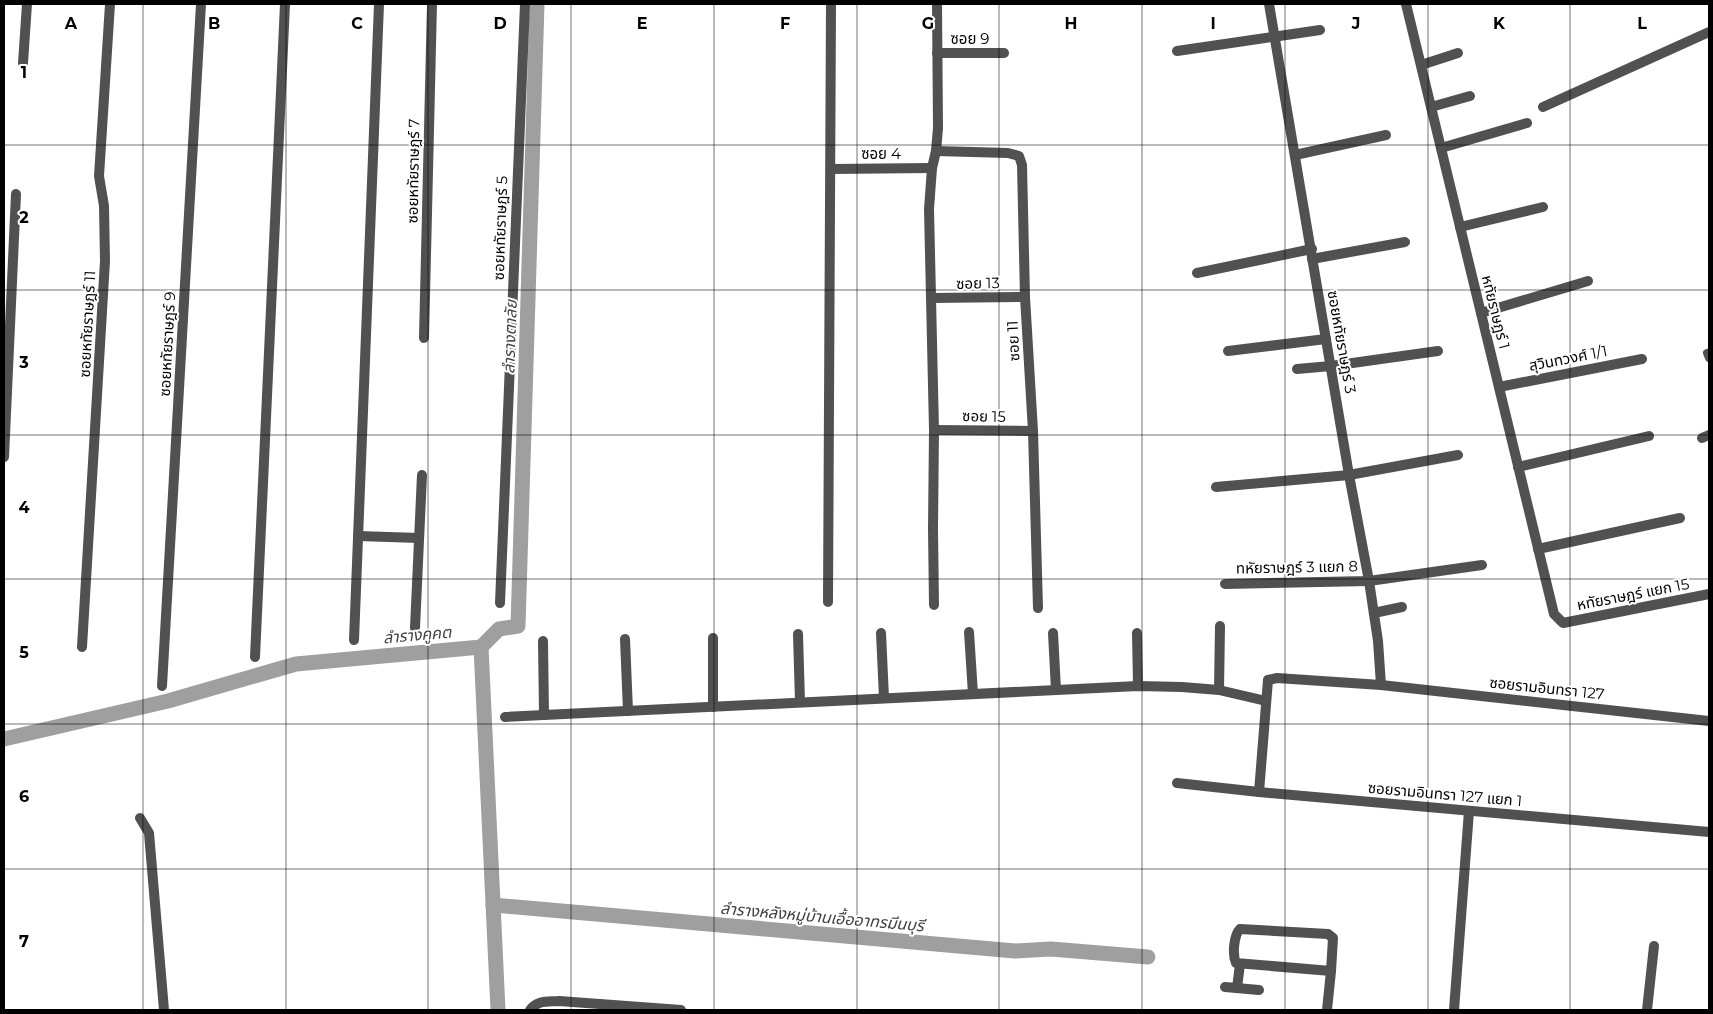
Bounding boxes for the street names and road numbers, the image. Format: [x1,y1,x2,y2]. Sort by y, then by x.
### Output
street label: ซอย 9 [951,29,989,48]
street label: ซอยหทัยราษฎร์ 7 [403,118,423,224]
street label: ซอย 4 [861,144,901,163]
street label: ซอยหทัยราษฎร์ 5 [489,175,511,281]
street label: ซอยหทัยราษฎร์ 11 [75,270,99,378]
street label: ซอย 13 [956,273,1000,293]
street label: หทัยราษฎร์ 1 [1478,273,1514,351]
street label: ซอยหทัยราษฎร์ 3 [1324,289,1360,395]
street label: ซอยหทัยราษฎร์ 9 [155,291,179,397]
street label: ซอย 11 [1002,320,1024,362]
street label: สุวินทวงศ์ 1/1 [1527,341,1609,375]
street label: ซอย 15 [962,406,1006,426]
street label: ทหัยราษฎร์ 3 แยก 8 [1236,556,1358,578]
street label: หทัยราษฎร์ แยก 15 [1575,574,1691,614]
street label: ซอยรามอินทรา 127 [1489,673,1606,704]
street label: ซอยรามอินทรา 127 แยก 1 [1367,778,1523,810]

